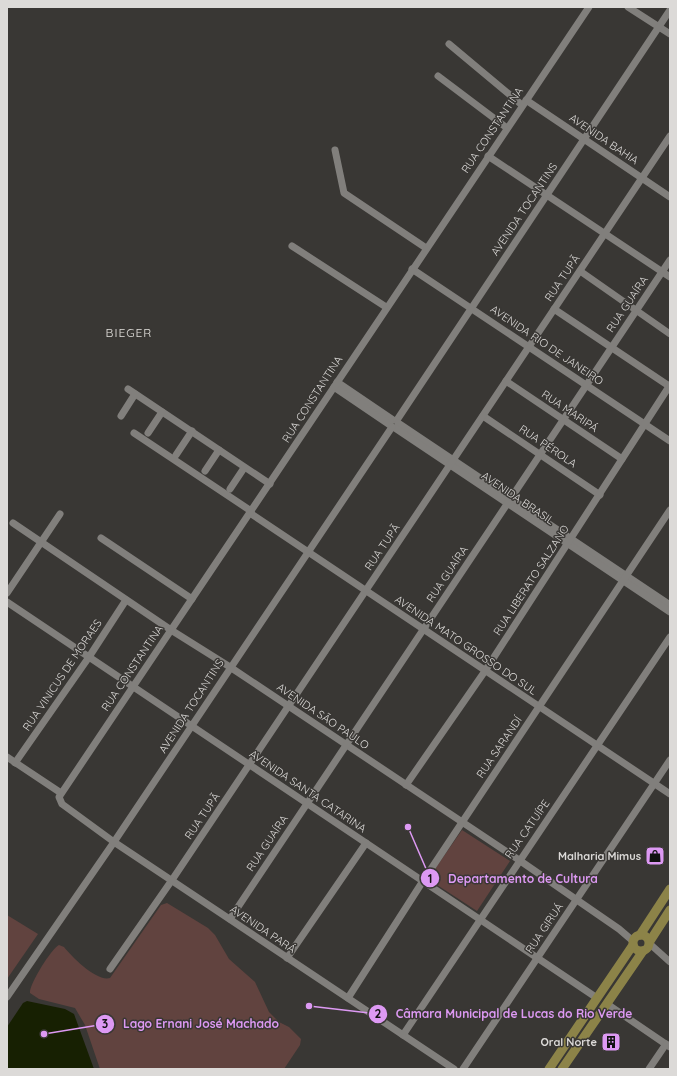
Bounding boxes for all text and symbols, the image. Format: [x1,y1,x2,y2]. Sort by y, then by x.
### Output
street label: RUA CONSTANTINA [458,84,526,176]
street label: AVENIDA BAHIA [567,111,641,167]
street label: AVENIDA TOCANTINS [488,160,560,258]
street label: RUA TUPÃ [541,252,583,304]
street label: RUA GUAÍRA [603,273,651,335]
street label: AVENIDA RIO DE JANEIRO [488,302,606,388]
district label: BIEGER [106,325,152,340]
street label: RUA CONSTANTINA [279,353,345,445]
street label: RUA MARIPÁ [539,387,601,435]
street label: RUA PÉROLA [516,422,580,470]
street label: AVENIDA BRASIL [479,468,557,528]
street label: RUA TUPÃ [361,521,403,573]
street label: RUA LIBERATO SALZANO [490,522,572,638]
street label: RUA GUAÍRA [423,543,471,605]
street label: AVENIDA MATO GROSSO DO SUL [392,592,540,698]
street label: RUA VINICUS DE MORAES [19,616,105,734]
street label: RUA CONSTANTINA [98,622,166,714]
street label: AVENIDA TOCANTINS [155,656,227,756]
street label: AVENIDA SÃO PAULO [274,680,372,752]
street label: RUA SARANDÍ [473,713,525,781]
street label: AVENIDA SANTA CATARINA [247,747,369,835]
street label: RUA TUPÃ [181,790,223,842]
street label: RUA CATUÍPE [501,797,553,861]
street label: RUA GUAÍRA [243,812,291,874]
shop icon: Malharia Mimus [644,845,666,867]
place label: Malharia Mimus [558,849,641,863]
callout: Departamento de Cultura [420,866,606,890]
text: 1 [428,871,432,886]
text: Departamento de Cultura [448,871,598,886]
street label: RUA GIRUÁ [522,900,566,956]
street label: AVENIDA PARÁ [228,902,298,956]
callout: Câmara Municipal de Lucas do Rio Verde [368,1002,640,1026]
text: 2 [375,1006,382,1021]
text: Câmara Municipal de Lucas do Rio Verde [396,1006,632,1021]
callout: Lago Ernani José Machado [95,1012,287,1036]
text: 3 [102,1016,108,1031]
text: Lago Ernani José Machado [123,1016,280,1031]
building icon: Oral Norte [600,1031,622,1053]
place label: Oral Norte [540,1035,598,1049]

